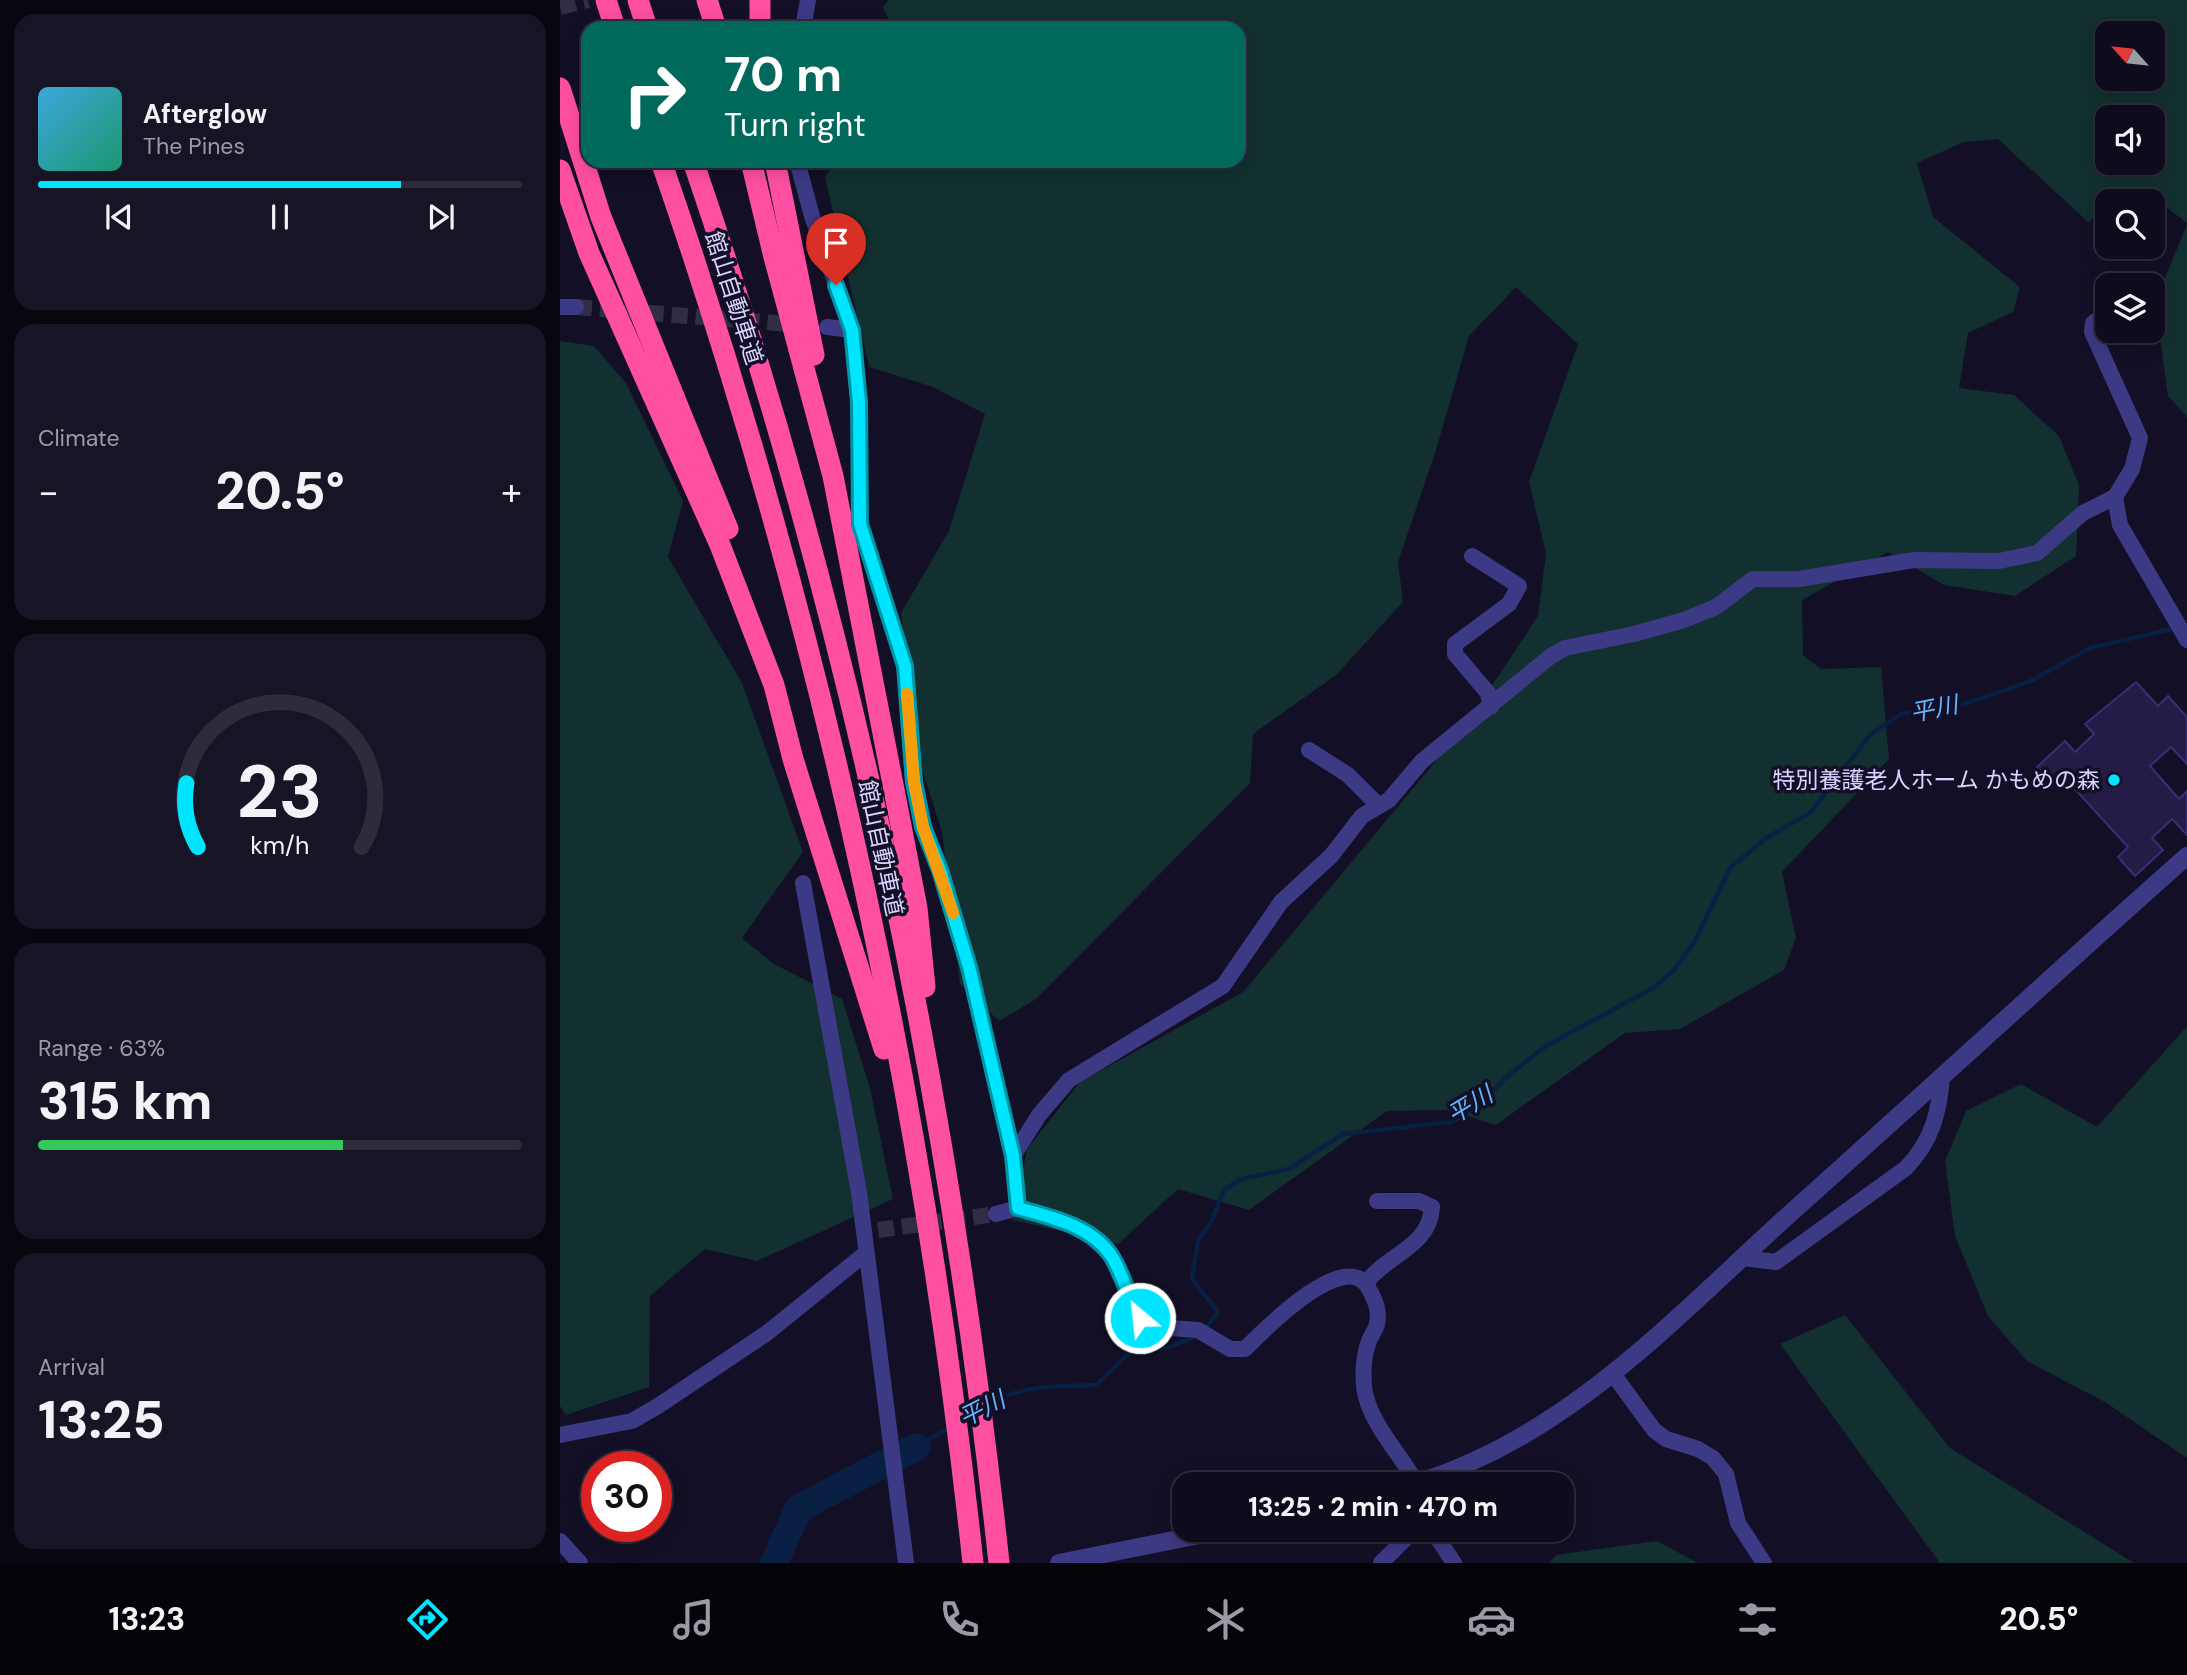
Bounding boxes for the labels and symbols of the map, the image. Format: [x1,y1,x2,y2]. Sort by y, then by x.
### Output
north arrow [2095,21,2165,91]
pin [806,213,866,285]
street label: 館山自動車道 [698,228,770,368]
water label: 平川 [1907,688,1963,728]
place label: 特別養護老人ホーム かもめの森 [1773,765,2100,795]
marker: 特別養護老人ホーム かもめの森 [2106,772,2122,788]
street label: 館山自動車道 [852,777,910,919]
water label: 平川 [1441,1077,1501,1130]
position arrow [1103,1281,1177,1355]
water label: 平川 [953,1382,1013,1433]
speed limit sign: 30 [581,1451,672,1542]

